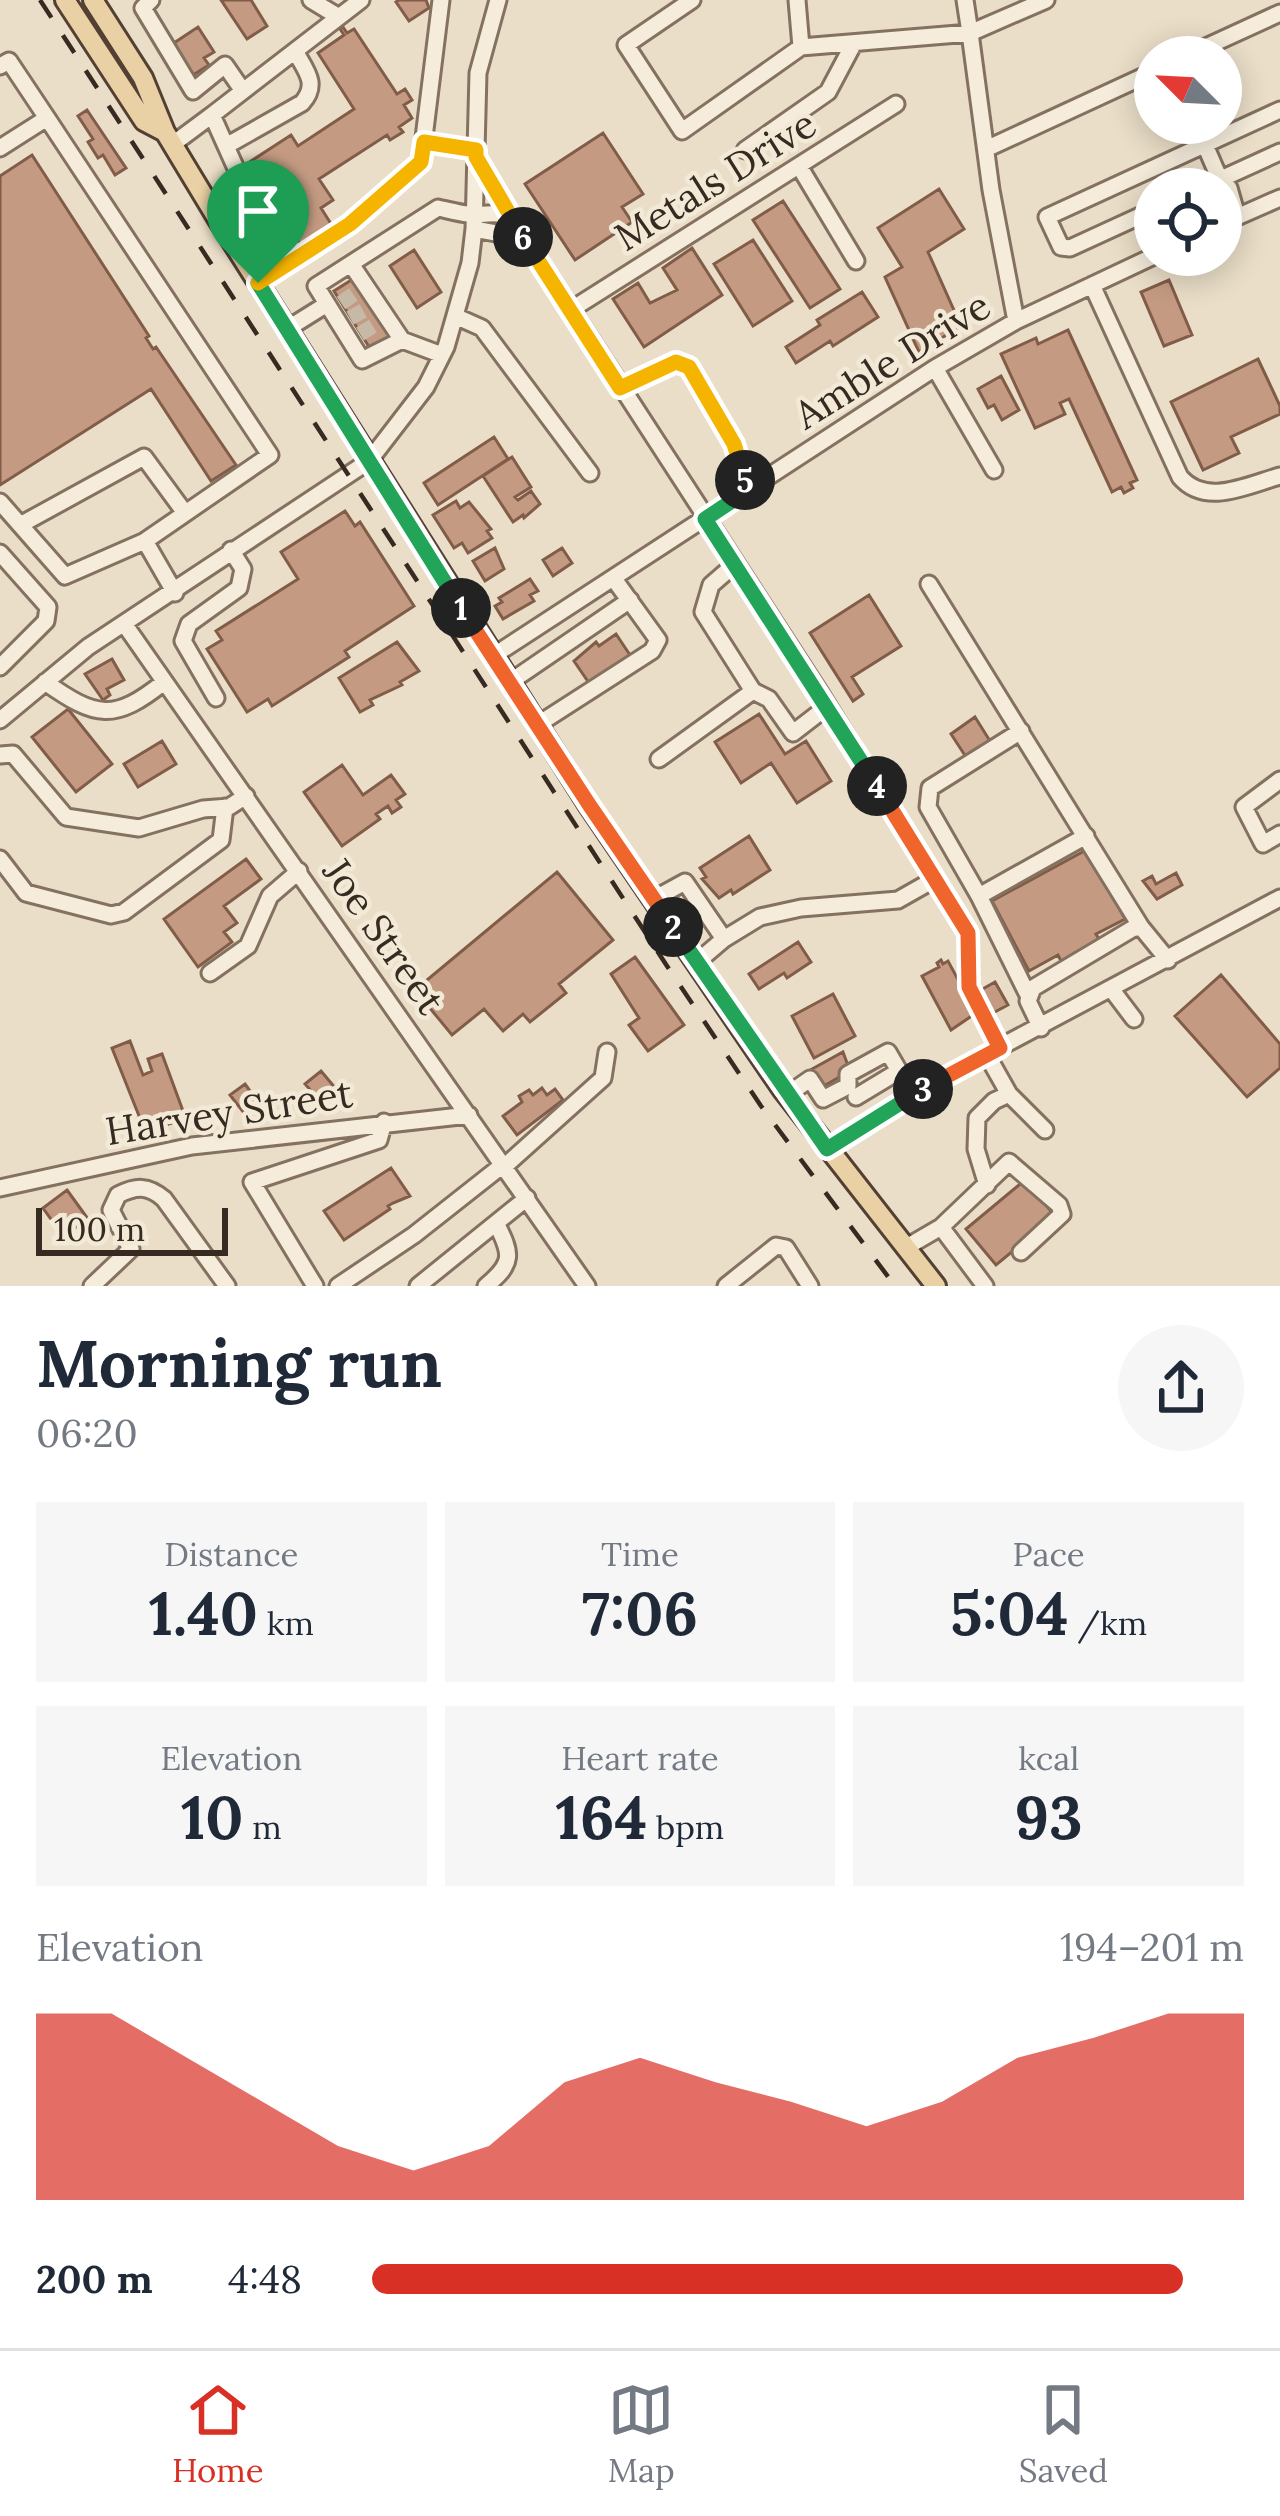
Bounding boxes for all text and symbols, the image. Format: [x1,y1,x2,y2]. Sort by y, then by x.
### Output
north arrow [1134,36,1242,144]
map controls [1134,36,1242,276]
street label: Metals Drive [605,98,825,262]
pin [207,160,309,283]
button: locate [1134,168,1242,276]
icon: arrive [225,178,291,244]
pin: 6 [493,207,553,267]
text: 6 [514,216,532,258]
street label: Amble Drive [784,280,999,440]
pin: 5 [715,450,775,510]
text: 5 [736,459,754,501]
pin: 1 [431,578,491,638]
text: 1 [454,587,468,629]
pin: 4 [847,756,907,816]
text: 4 [868,765,886,807]
street label: Joe Street [312,847,456,1024]
pin: 2 [643,897,703,957]
text: 2 [664,906,682,948]
pin: 3 [893,1059,953,1119]
street label: Harvey Street [102,1068,356,1156]
text: 3 [914,1068,932,1110]
scale bar [36,1202,228,1255]
text: 100 m [54,1208,145,1250]
text: Morning run [36,1321,442,1405]
button: share [1118,1325,1244,1451]
text: 06:20 [36,1408,138,1458]
text: Distance [164,1533,298,1575]
text: Time [601,1533,679,1575]
text: Pace [1013,1533,1085,1575]
text: 1.40 [149,1575,258,1651]
text: 7:06 [582,1575,698,1651]
text: 5:04 [950,1575,1069,1651]
text: km [258,1602,314,1644]
text: /km [1069,1602,1147,1644]
text: Elevation [160,1737,302,1779]
text: Heart rate [561,1737,719,1779]
text: kcal [1018,1737,1079,1779]
text: 10 [181,1779,244,1855]
text: 164 [556,1779,647,1855]
text: 93 [1015,1779,1083,1855]
text: m [244,1806,282,1848]
text: bpm [647,1806,724,1848]
text: Elevation [36,1922,204,1972]
text: 194–201 m [1060,1922,1244,1972]
text: 200 m [36,2254,153,2304]
text: 4:48 [228,2254,302,2304]
tab: Home [172,2377,264,2491]
tab: Map [608,2377,675,2491]
tab: Saved [1019,2377,1108,2491]

